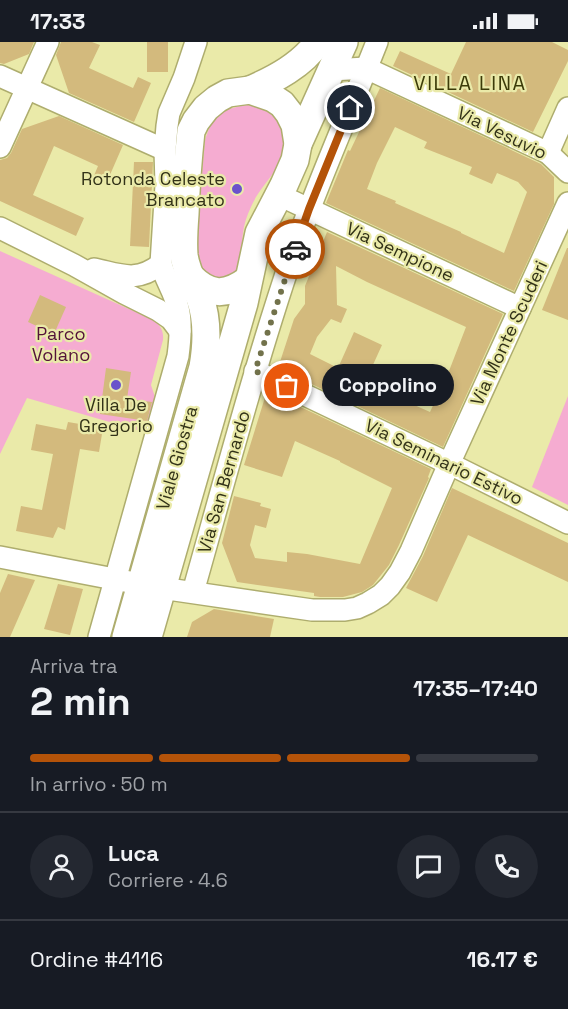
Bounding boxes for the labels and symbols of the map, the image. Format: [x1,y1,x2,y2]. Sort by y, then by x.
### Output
district label: VILLA LINA [413,70,527,96]
pin [324,82,375,133]
street label: Via Vesuvio [454,101,551,164]
place label: Rotonda Celeste Brancato [81,167,225,211]
marker: Rotonda Celeste Brancato [230,182,244,196]
street label: Via Sempione [343,217,458,287]
courier [265,219,325,279]
street label: Via Monte Scuderi [465,257,552,409]
park label: Parco Volano [32,322,90,366]
pin [261,360,312,411]
callout: Coppolino [323,365,455,407]
marker: Villa De Gregorio [109,378,123,392]
place label: Villa De Gregorio [79,393,153,437]
street label: Viale Giostra [151,403,202,513]
street label: Via San Bernardo [192,408,255,556]
street label: Via Seminario Estivo [361,413,527,510]

